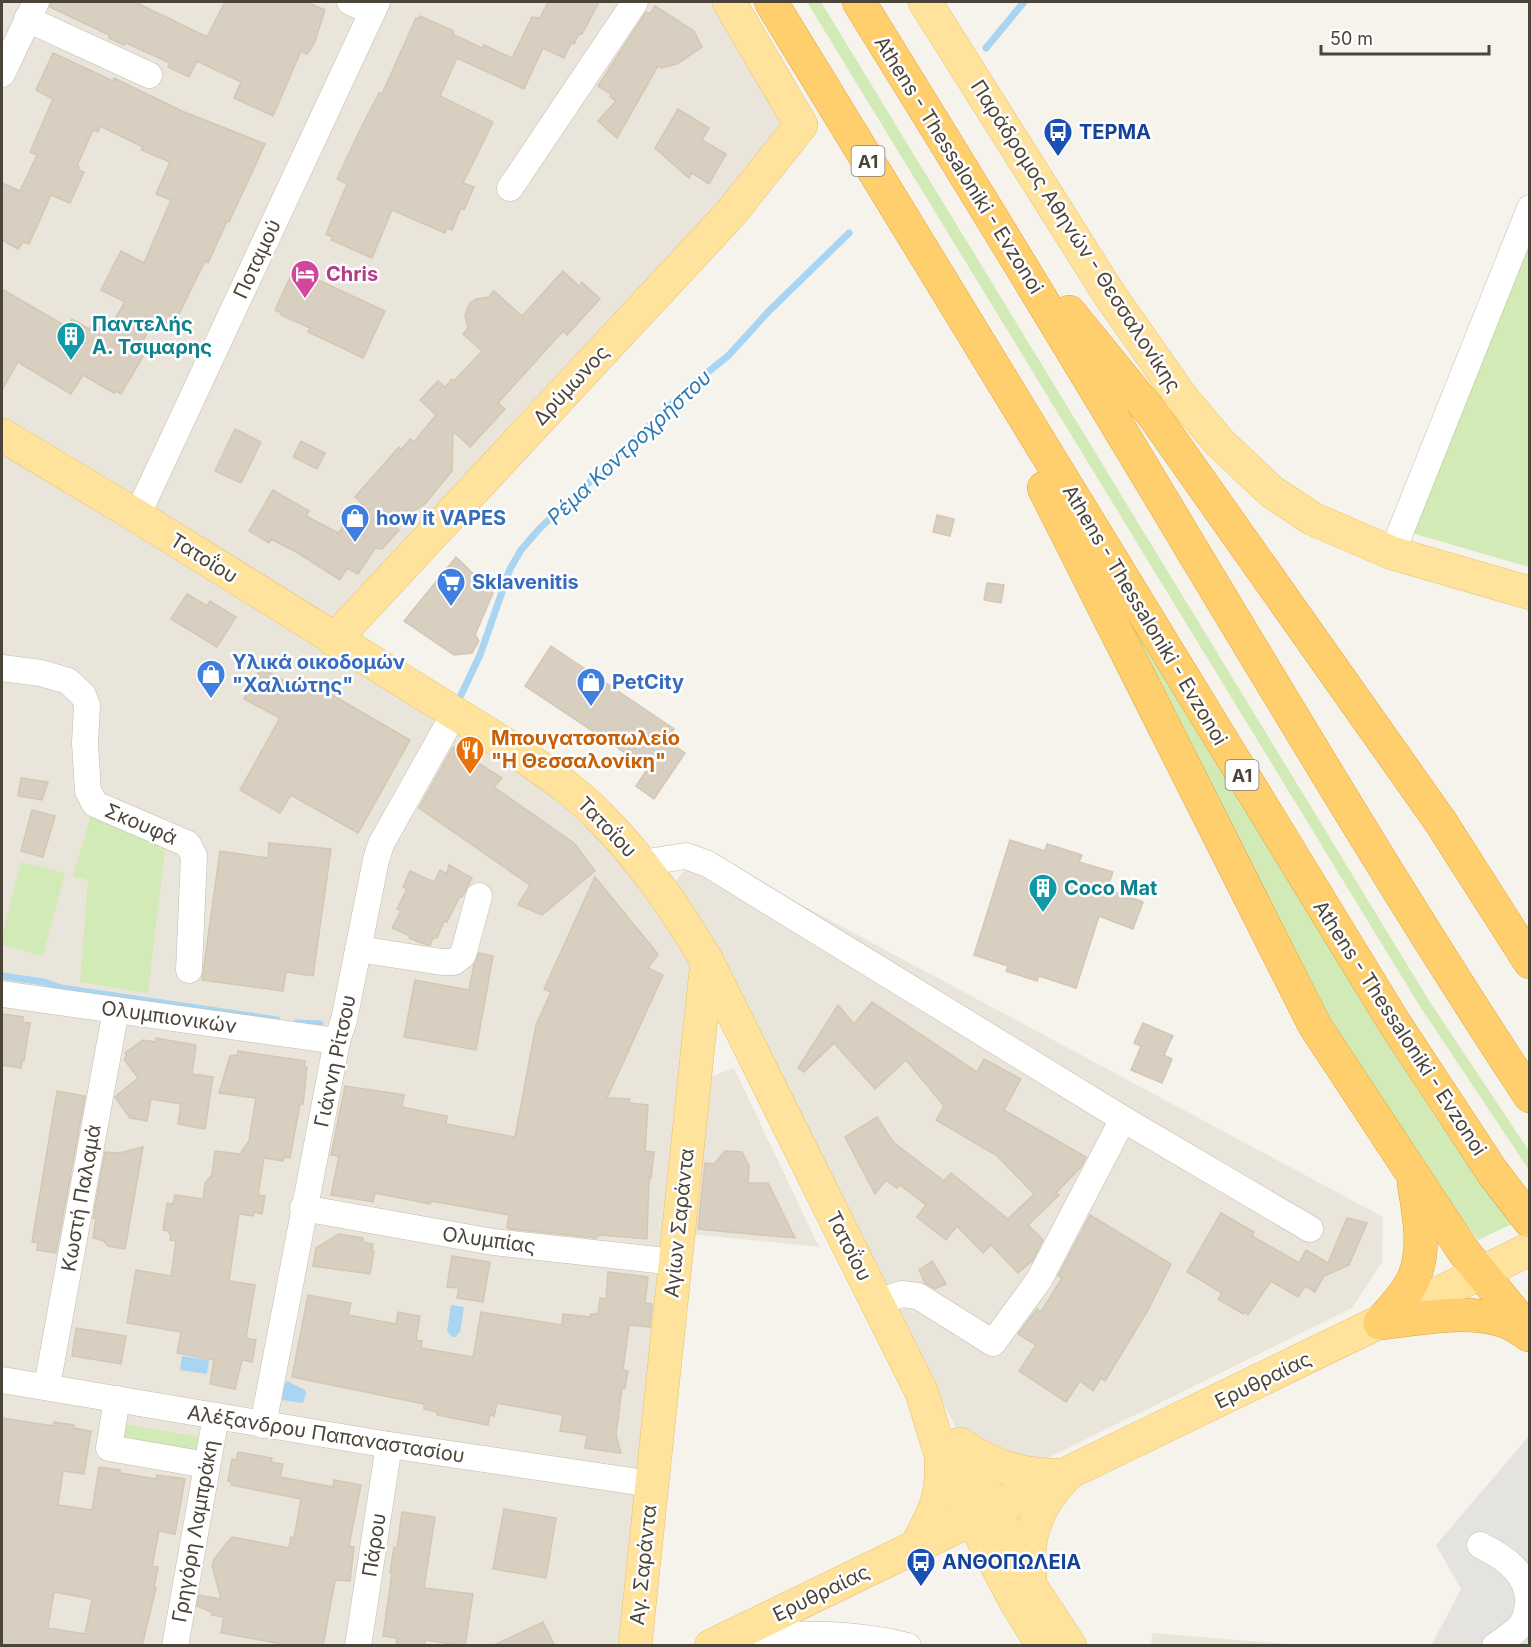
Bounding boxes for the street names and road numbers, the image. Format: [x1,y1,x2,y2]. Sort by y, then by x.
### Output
street label: Athens - Thessaloniki - Evzonoi [869,32,1049,298]
street label: Παράδρομος Αθηνών - Θεσσαλονίκης [966,75,1186,397]
road number: Α1 [852,146,884,176]
street label: Ποταμού [228,216,286,302]
street label: Δρύμωνος [528,340,614,430]
street label: Athens - Thessaloniki - Evzonoi [1058,480,1232,750]
street label: Τατοΐου [166,528,242,588]
road number: Α1 [1226,760,1258,790]
street label: Τατοΐου [572,792,642,862]
street label: Σκουφά [101,798,181,850]
street label: Athens - Thessaloniki - Evzonoi [1308,896,1492,1160]
street label: Γιάννη Ρίτσου [309,993,361,1129]
street label: Ολυμπιονικών [100,996,238,1038]
street label: Κωστή Παλαμά [56,1123,106,1273]
street label: Αγίων Σαράντα [659,1147,699,1299]
street label: Τατοΐου [821,1207,877,1285]
street label: Ολυμπίας [441,1222,537,1258]
street label: Ερυθραίας [1211,1346,1315,1414]
street label: Αλέξανδρου Παπαναστασίου [186,1400,466,1468]
street label: Γρηγόρη Λαμπράκη [167,1438,223,1624]
street label: Αγ. Σαράντα [625,1504,661,1626]
street label: Πάρου [357,1511,391,1579]
street label: Ερυθραίας [769,1559,873,1627]

